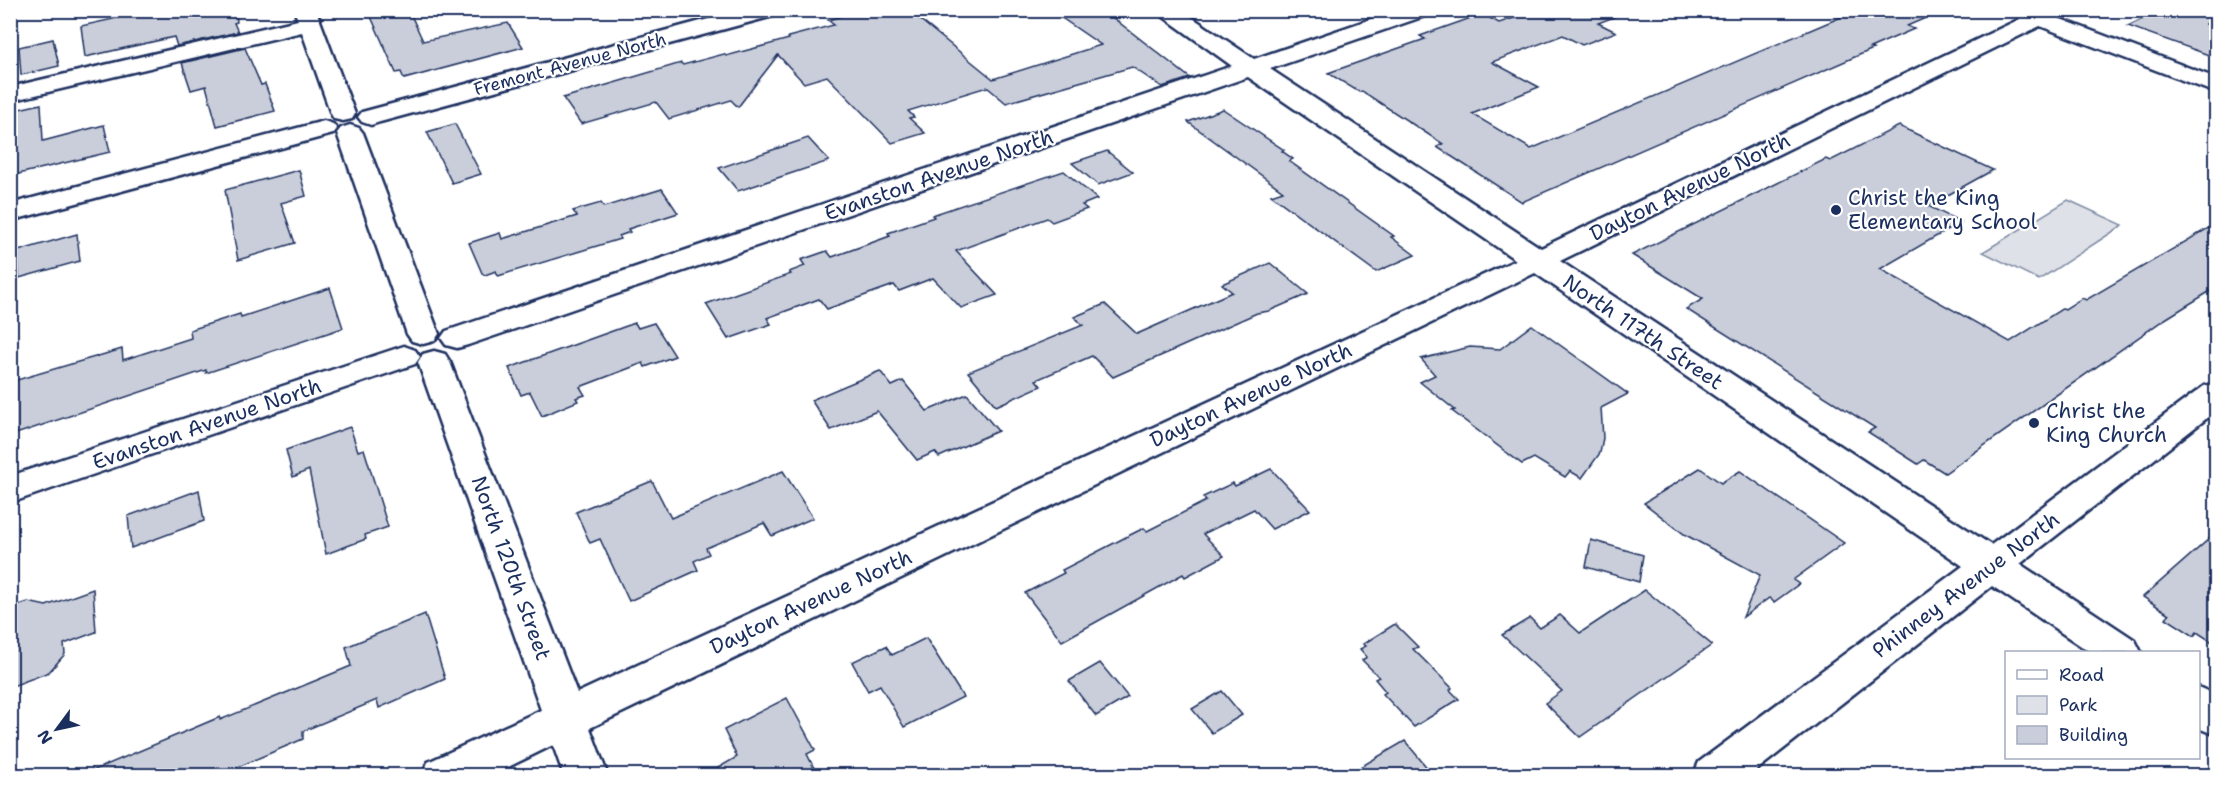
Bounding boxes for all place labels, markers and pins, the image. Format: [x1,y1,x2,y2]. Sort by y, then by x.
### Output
place label: Christ the King Elementary School [1848,184,2038,236]
marker: Christ the King Elementary School [1829,203,1843,217]
place label: Christ the King Church [2046,397,2167,449]
marker: Christ the King Church [2027,416,2041,430]

